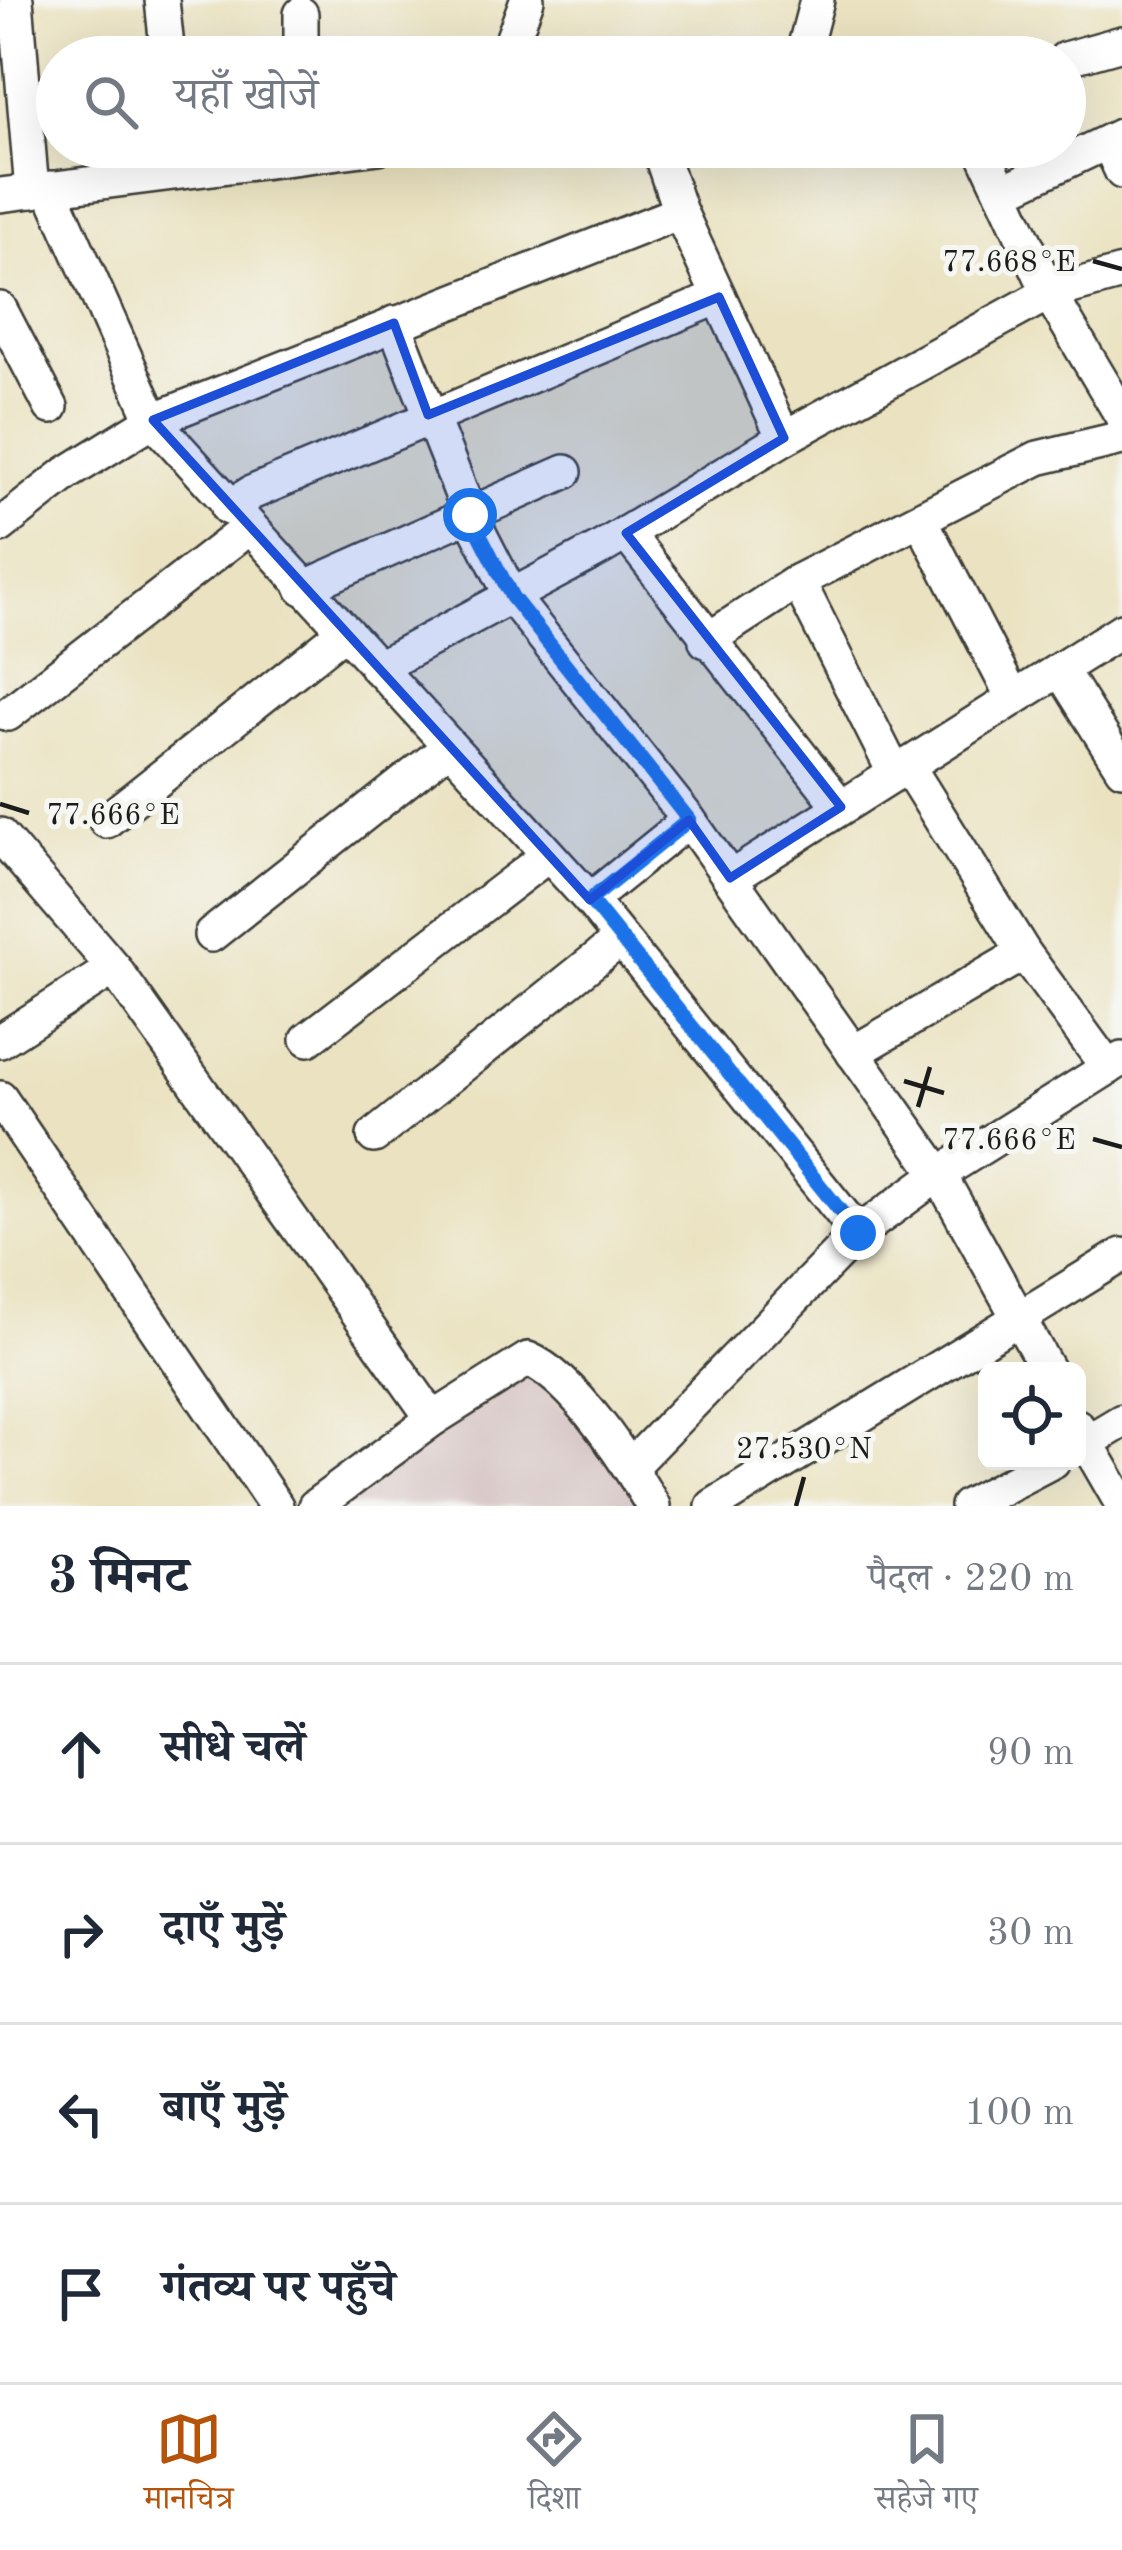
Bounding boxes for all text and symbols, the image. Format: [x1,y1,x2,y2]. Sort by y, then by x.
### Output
search box [36,36,1086,168]
icon: search [78,69,144,135]
text: यहाँ खोजें [174,75,318,120]
text: 77.668°E [942,248,1076,278]
route start [443,488,497,542]
text: 77.666°E [46,801,180,831]
text: 77.666°E [942,1126,1076,1156]
route end [831,1206,885,1260]
map controls [978,1362,1086,1470]
button: locate [978,1362,1086,1470]
text: 27.530°N [736,1435,872,1465]
text: 3 मिनट [48,1553,189,1604]
text: पैदल · 220 m [868,1560,1074,1599]
icon: ahead [48,1721,114,1787]
text: सीधे चलें [162,1727,305,1772]
text: 90 m [987,1734,1074,1773]
icon: right [48,1901,114,1967]
text: दाएँ मुड़ें [162,1907,285,1952]
text: 30 m [987,1914,1074,1953]
icon: left [48,2081,114,2147]
text: बाएँ मुड़ें [162,2087,286,2132]
text: 100 m [964,2094,1074,2133]
icon: arrive [48,2261,114,2327]
text: गंतव्य पर पहुँचे [162,2267,395,2312]
tab: मानचित्र [144,2406,233,2530]
tab: दिशा [521,2406,587,2530]
tab: सहेजे गए [875,2406,978,2530]

